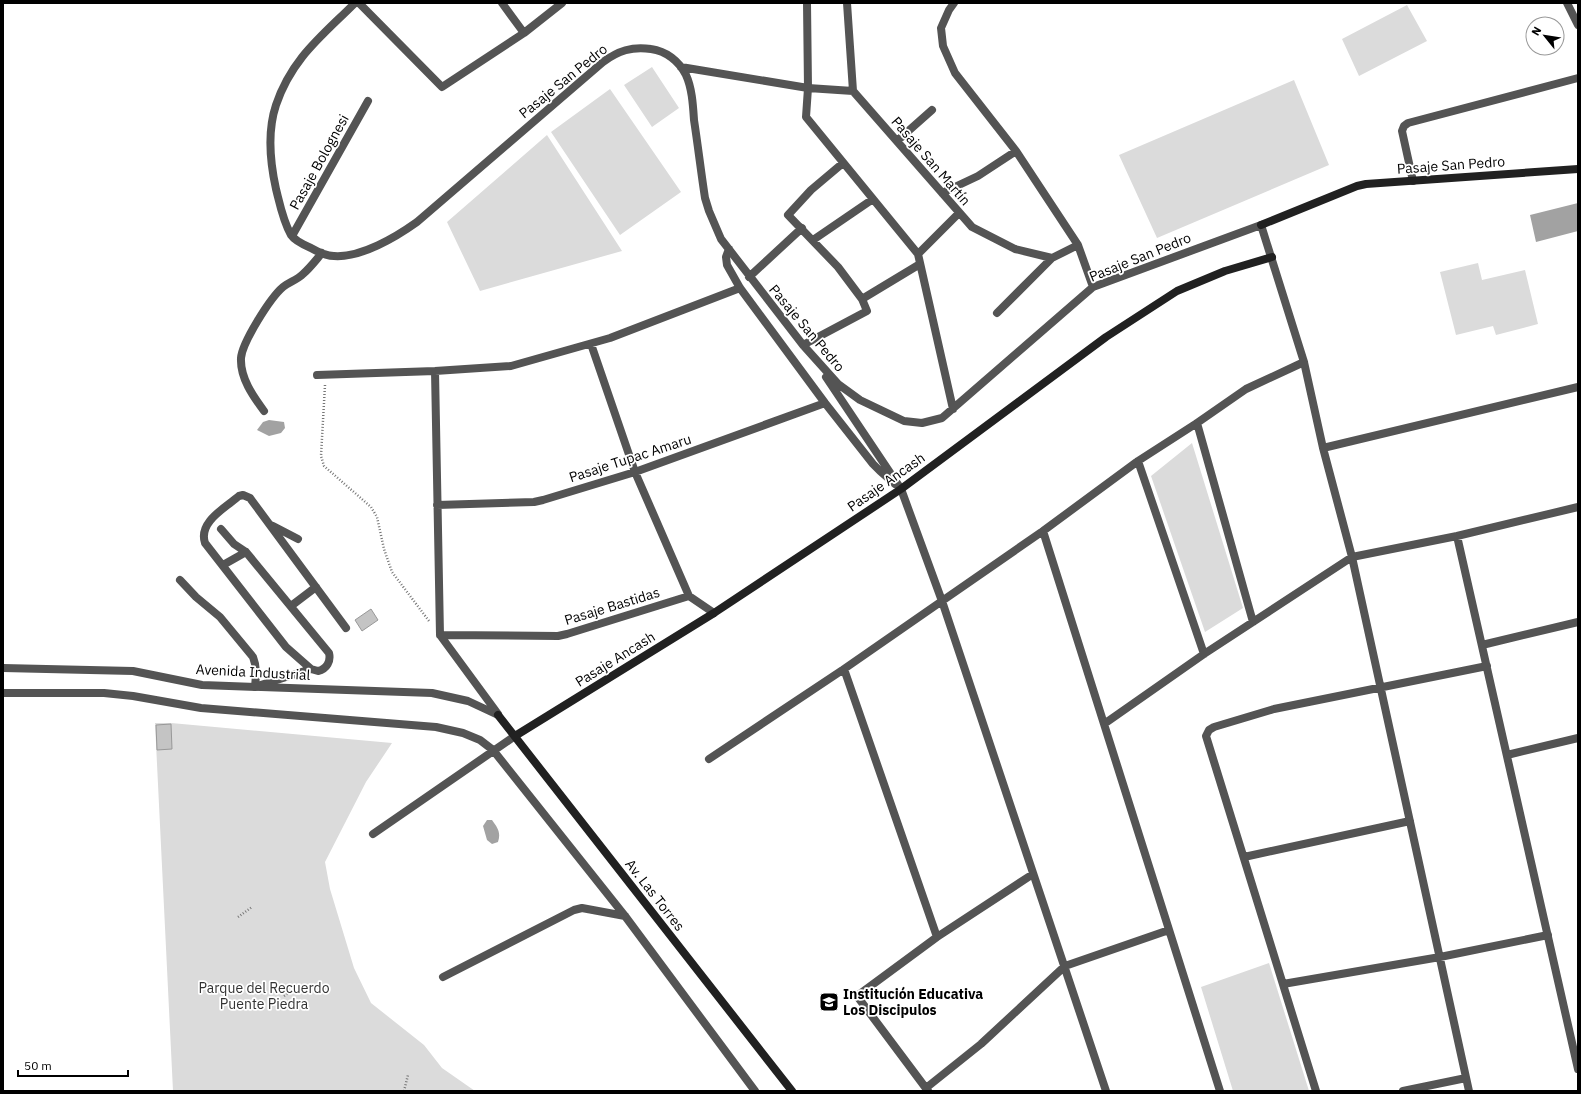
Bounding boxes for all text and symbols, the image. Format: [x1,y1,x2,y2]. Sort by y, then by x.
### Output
north arrow [1525,16,1565,56]
text: N [1528,24,1544,38]
street label: Pasaje San Pedro [515,40,611,122]
street label: Pasaje Bolognesi [285,111,353,213]
street label: Pasaje San Martín [888,113,974,209]
street label: Pasaje San Pedro [1396,152,1506,178]
street label: Pasaje San Pedro [1086,228,1194,286]
street label: Pasaje San Pedro [765,281,849,375]
street label: Pasaje Tupac Amaru [567,430,693,486]
street label: Pasaje Ancash [844,449,928,515]
street label: Pasaje Bastidas [562,583,662,629]
street label: Pasaje Ancash [572,627,658,691]
street label: Avenida Industrial [195,660,311,684]
street label: Av. Las Torres [621,855,689,935]
park label: Parque del Recuerdo Puente Piedra [199,979,330,1013]
place label: Institución Educativa Los Discipulos [843,985,983,1019]
school or university icon: Institución Educativa Los Discipulos [818,991,840,1013]
scale bar [18,1052,128,1078]
text: 50 m [24,1058,52,1073]

